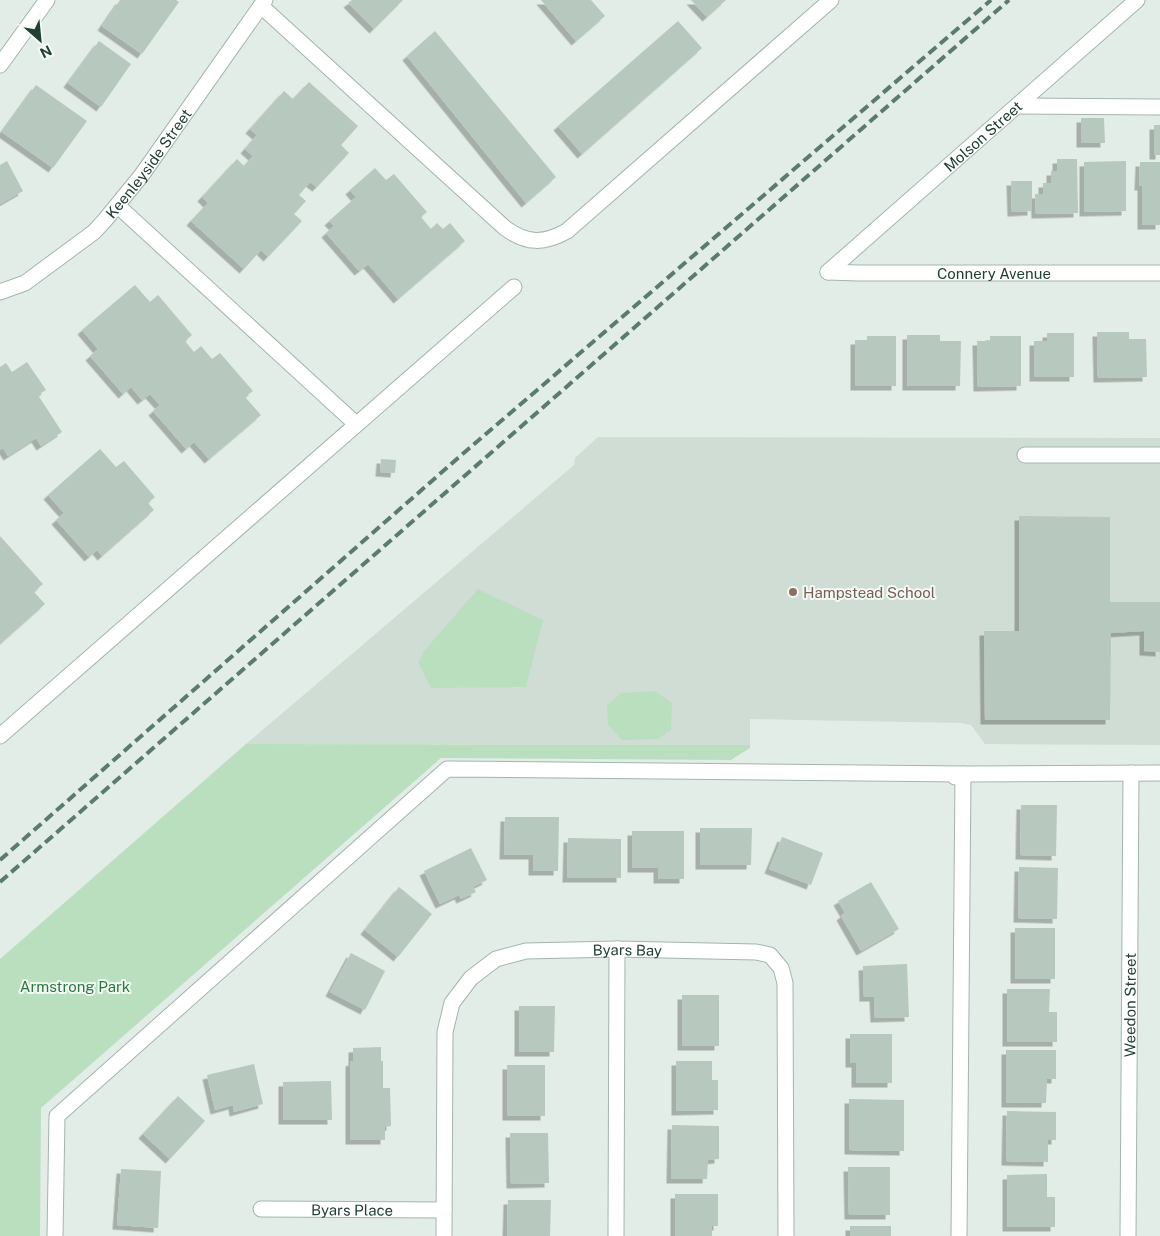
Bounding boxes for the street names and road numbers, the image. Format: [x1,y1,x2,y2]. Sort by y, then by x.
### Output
street label: Molson Street [940,97,1025,175]
street label: Keenleyside Street [102,105,194,221]
street label: Connery Avenue [937,265,1051,282]
street label: Byars Bay [592,940,662,958]
street label: Weedon Street [1121,953,1138,1057]
street label: Byars Place [311,1201,393,1218]

